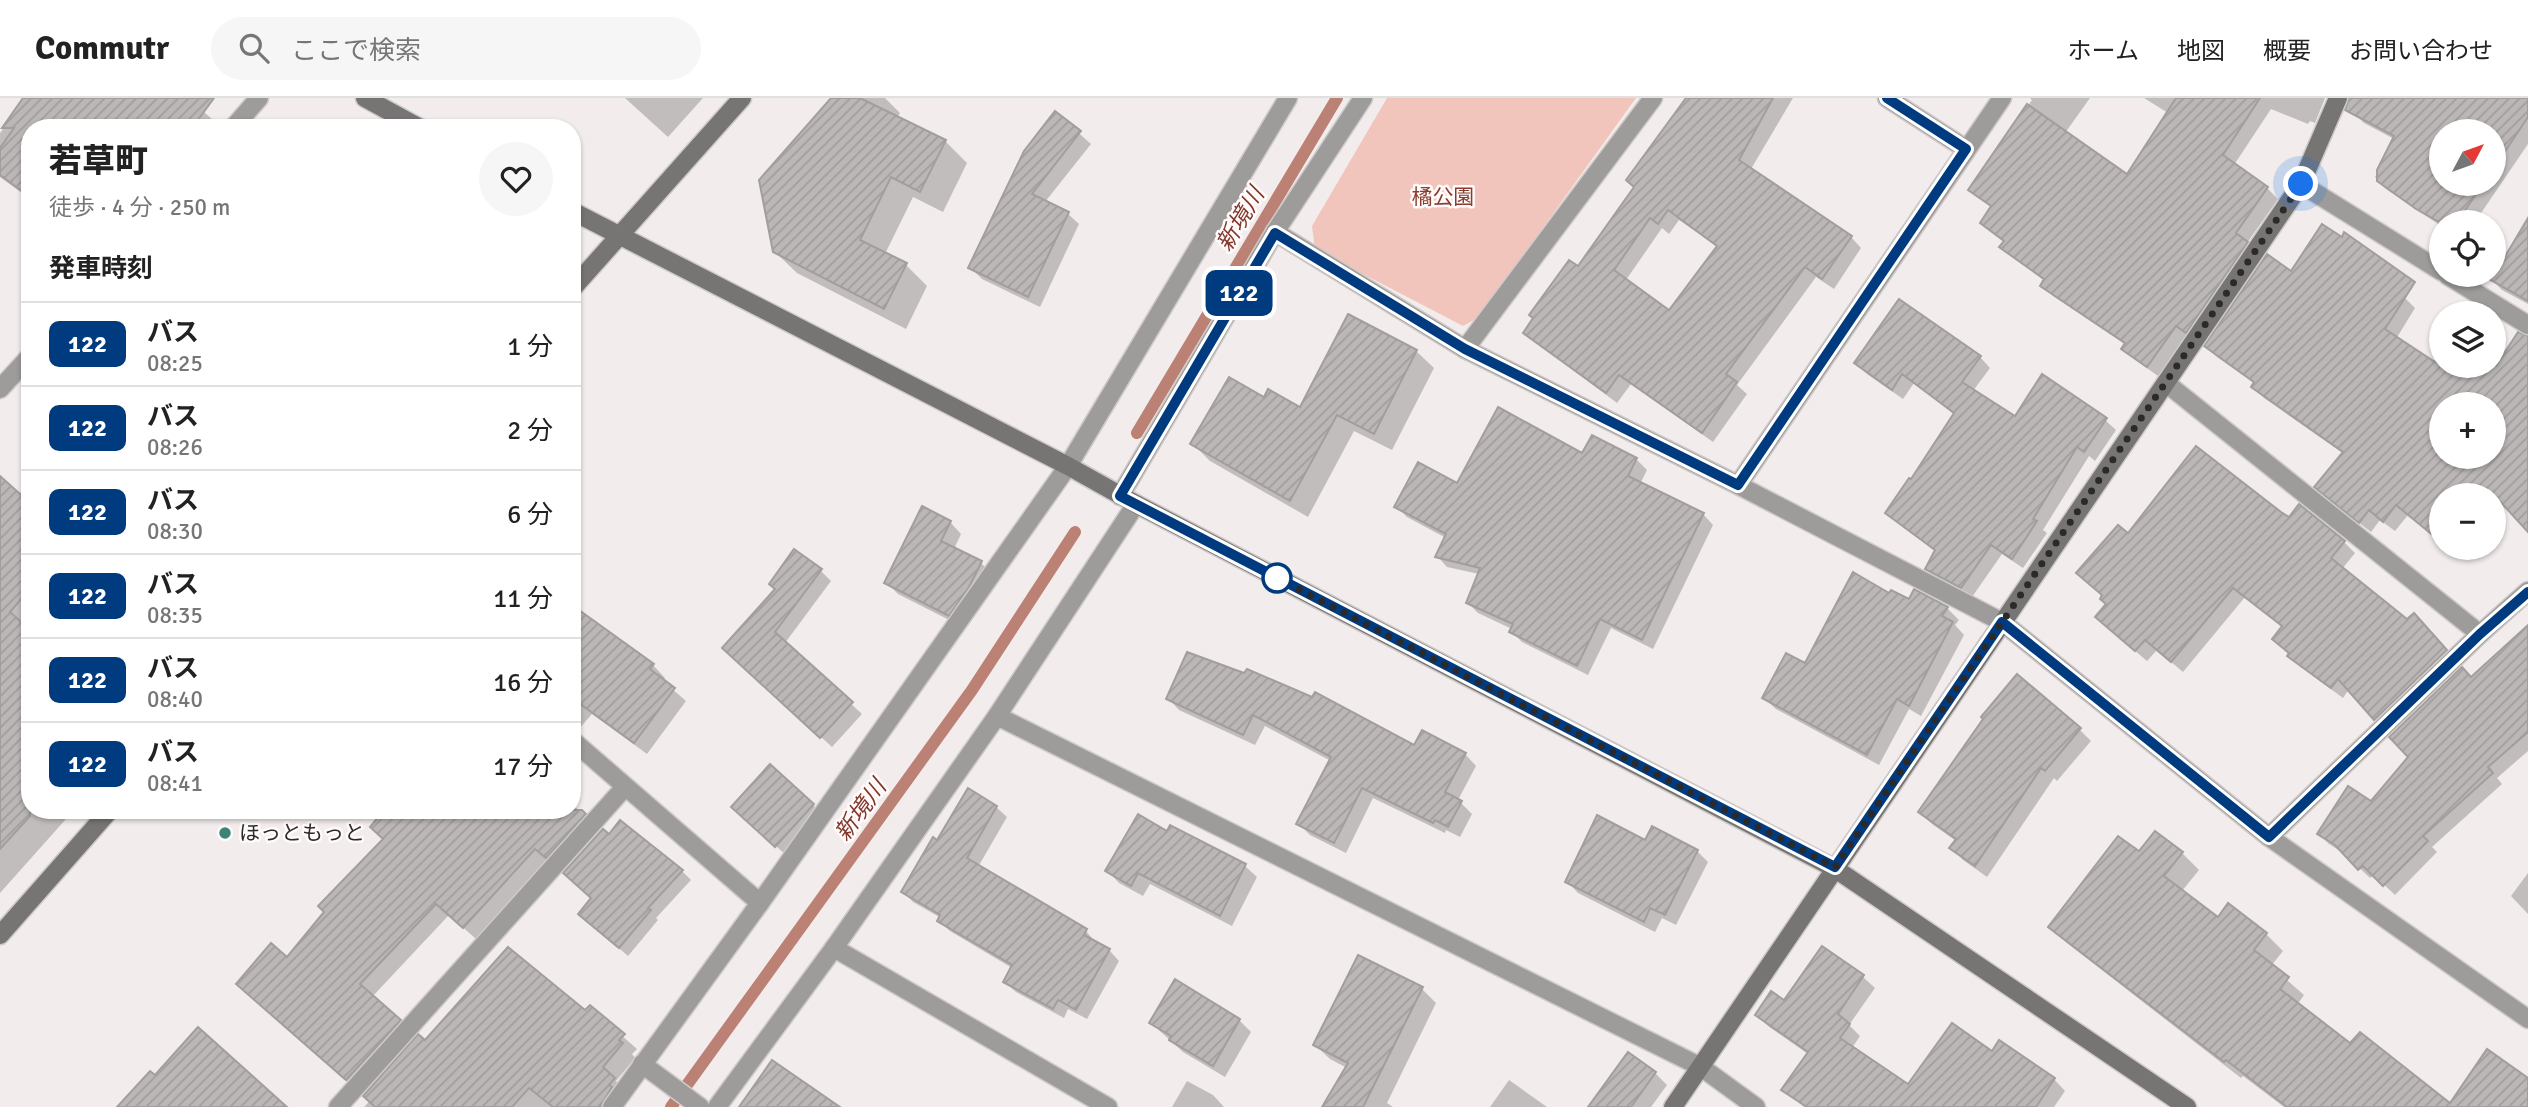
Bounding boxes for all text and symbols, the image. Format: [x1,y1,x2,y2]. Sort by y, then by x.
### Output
search box [211,17,701,80]
text: Commutr [35,28,169,69]
icon: search [235,29,273,67]
text: ここで検索 [291,35,421,67]
text: ホーム [2068,36,2139,66]
text: 地図 [2177,36,2225,66]
text: 概要 [2263,36,2311,66]
text: お問い合わせ [2349,36,2493,66]
north arrow [2429,119,2506,196]
map controls [2429,119,2506,560]
text: 若草町 [49,141,148,182]
button: heart [479,142,553,216]
your location [2283,166,2318,201]
water label: 新境川 [1210,180,1272,256]
park label: 橘公園 [1412,184,1475,210]
text: 徒歩 · 4 分 · 250 m [49,193,230,222]
button: locate [2429,210,2506,287]
text: 発車時刻 [49,253,153,285]
line badge: 122 [1199,270,1279,316]
text: 122 [1220,278,1258,308]
button: layers [2429,301,2506,378]
text: バス [147,317,199,349]
text: 122 [68,329,107,359]
text: 1 分 [507,331,553,363]
text: 08:25 [147,349,203,378]
button: + [2429,392,2506,469]
text: バス [147,401,199,433]
text: 122 [68,413,107,443]
text: 2 分 [507,415,553,447]
text: 08:26 [147,433,203,462]
button: − [2429,483,2506,560]
text: バス [147,485,199,517]
text: 122 [68,497,107,527]
text: 6 分 [507,499,553,531]
text: 08:30 [147,517,203,546]
unlabelled marker [1262,563,1292,593]
text: バス [147,569,199,601]
text: 122 [68,581,107,611]
text: 11 分 [493,583,553,615]
text: 08:35 [147,601,203,630]
text: バス [147,653,199,685]
text: 122 [68,665,107,695]
text: 16 分 [493,667,553,699]
text: 08:40 [147,685,203,714]
text: バス [147,737,199,769]
text: 122 [68,749,107,779]
text: 17 分 [493,751,553,783]
text: 08:41 [147,769,203,798]
water label: 新境川 [828,771,894,847]
place label: ほっともっと [239,820,365,846]
marker: ほっともっと [217,825,233,841]

